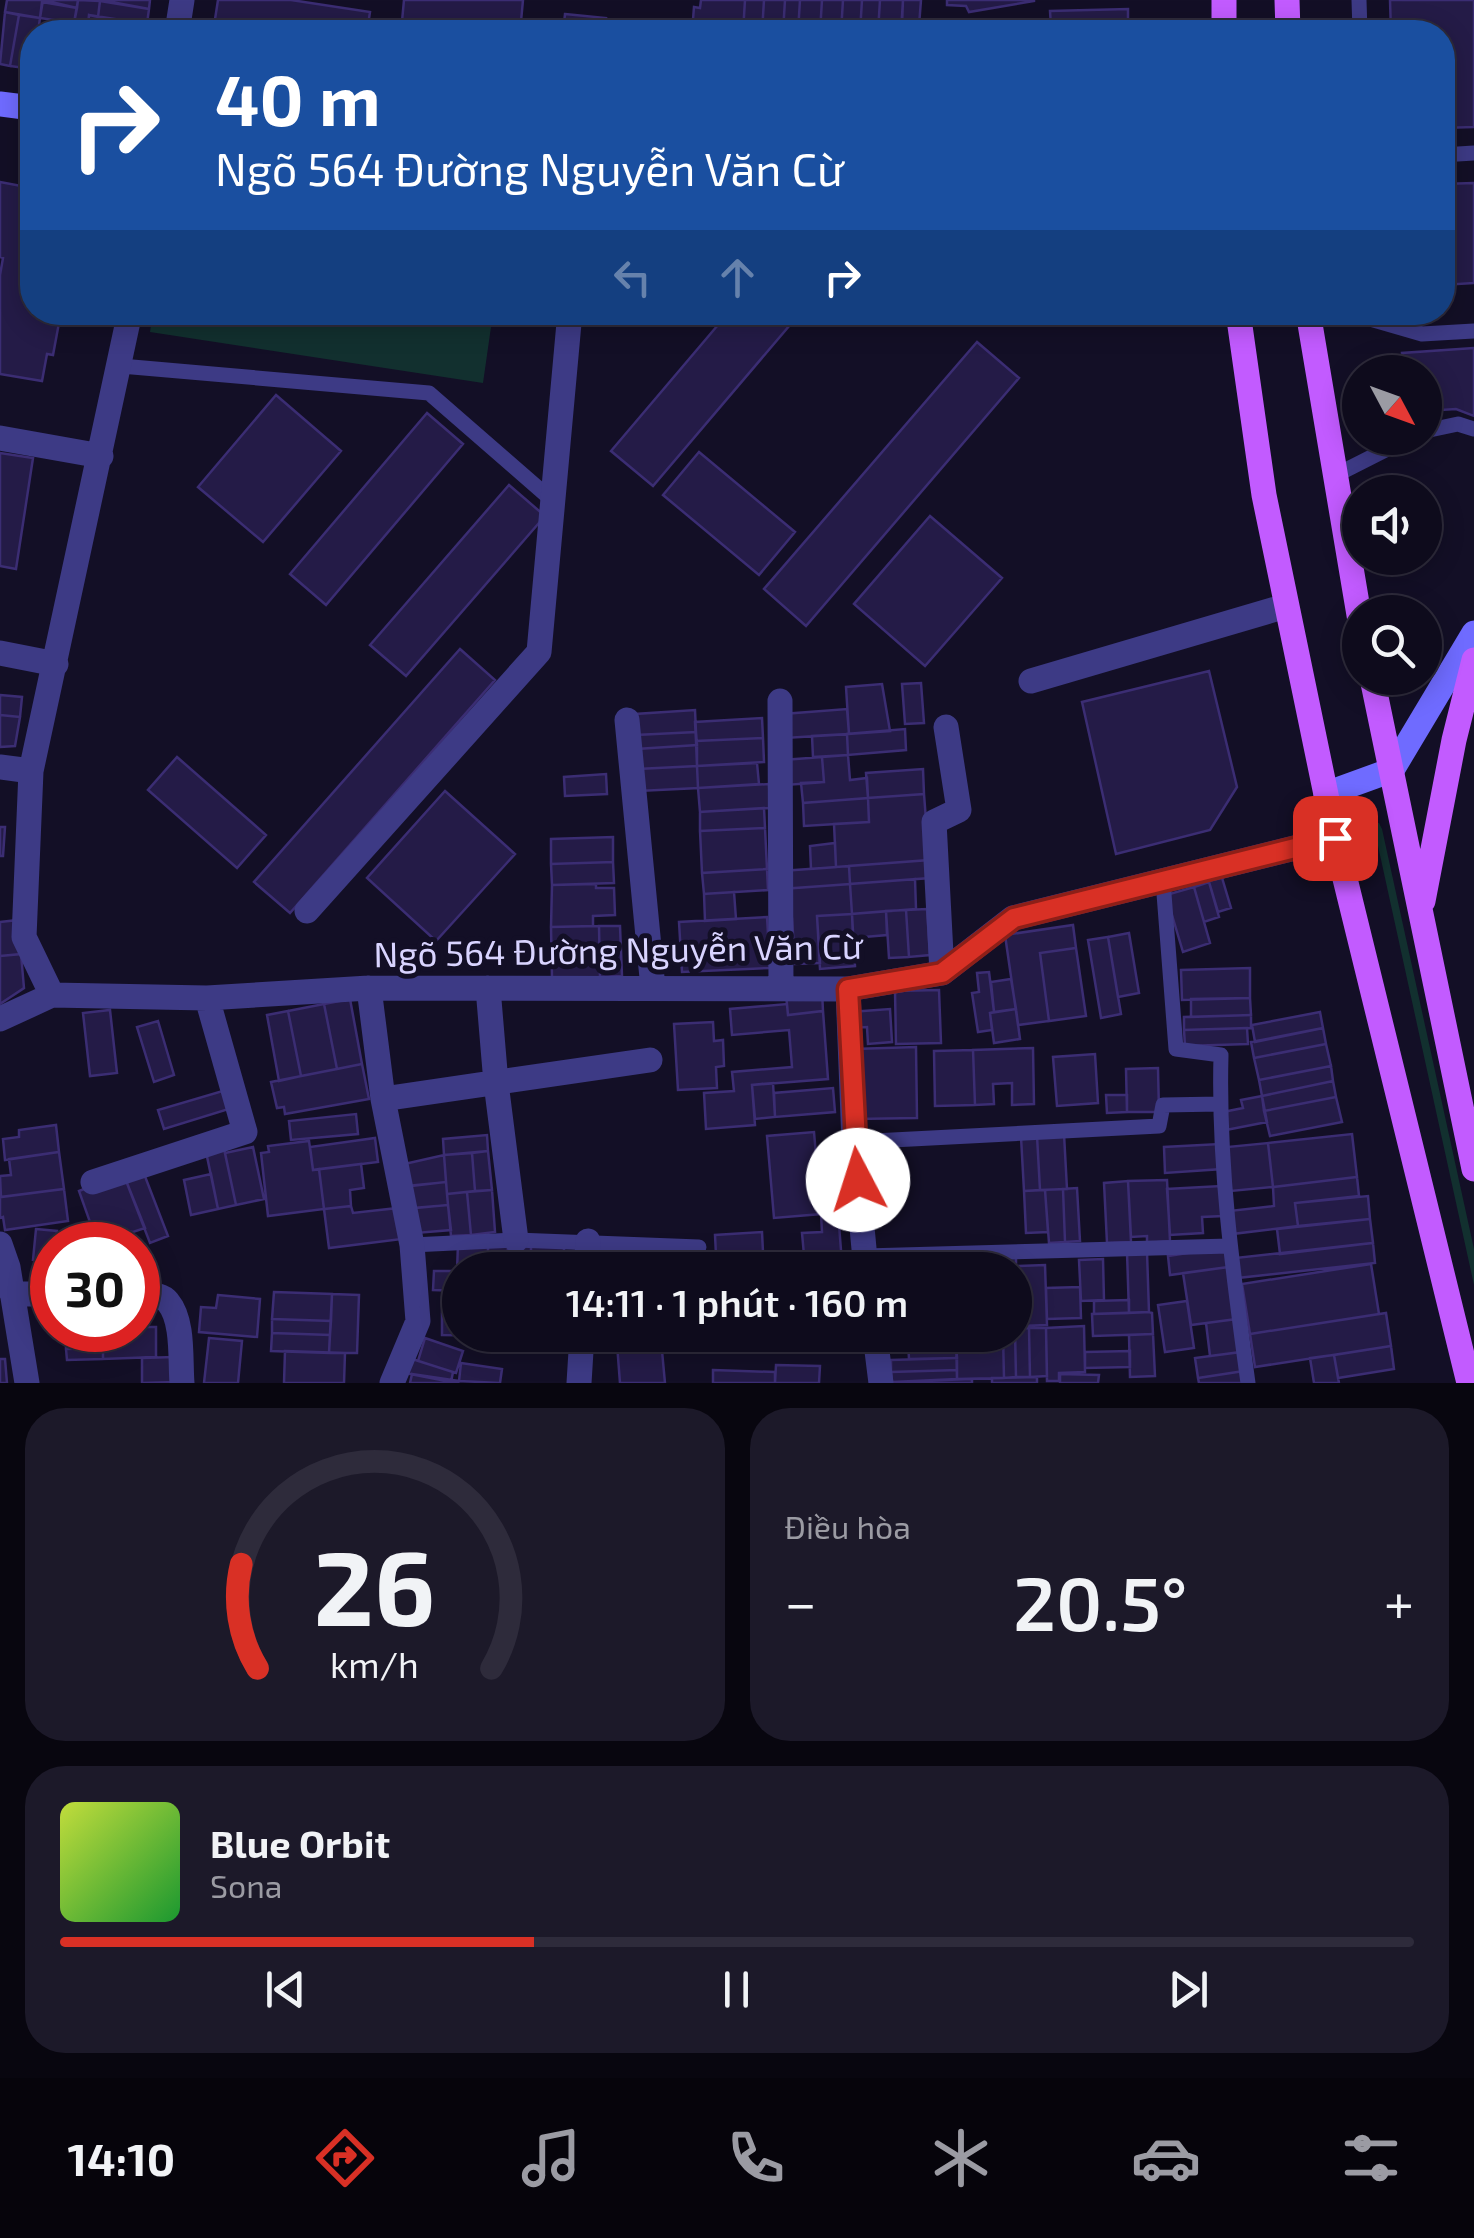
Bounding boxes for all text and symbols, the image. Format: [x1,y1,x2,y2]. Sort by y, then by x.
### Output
text: 40 m [215,56,381,140]
icon: right [50,60,180,190]
text: Ngõ 564 Đường Nguyễn Văn Cừ [215,141,844,195]
icon: left [605,250,660,305]
icon: ahead [710,250,765,305]
icon: right [815,250,870,305]
north arrow [1342,355,1442,455]
map controls [1342,355,1442,695]
button: sound [1342,475,1442,575]
button: search [1342,595,1442,695]
pin [1293,796,1378,881]
icon: arrive [1308,811,1363,866]
street label: Ngõ 564 Đường Nguyễn Văn Cừ [373,924,864,974]
position arrow [806,1128,910,1232]
speed limit sign: 30 [30,1222,160,1352]
text: 14:11 · 1 phút · 160 m [566,1279,908,1325]
text: Điều hòa [785,1507,911,1545]
text: 26 [314,1522,436,1647]
text: 20.5° [1013,1556,1187,1646]
text: − [785,1568,817,1634]
text: + [1384,1568,1414,1634]
text: km/h [330,1642,419,1685]
text: Blue Orbit [210,1820,390,1866]
text: Sona [210,1866,282,1904]
icon: previous [258,1962,313,2017]
icon: pause [709,1962,764,2017]
icon: next [1161,1962,1216,2017]
icon: directions [310,2123,380,2193]
icon: music [516,2123,586,2193]
icon: phone [721,2123,791,2193]
icon: climate [926,2123,996,2193]
icon: car [1131,2123,1201,2193]
icon: filters [1336,2123,1406,2193]
text: 14:10 [68,2131,175,2185]

